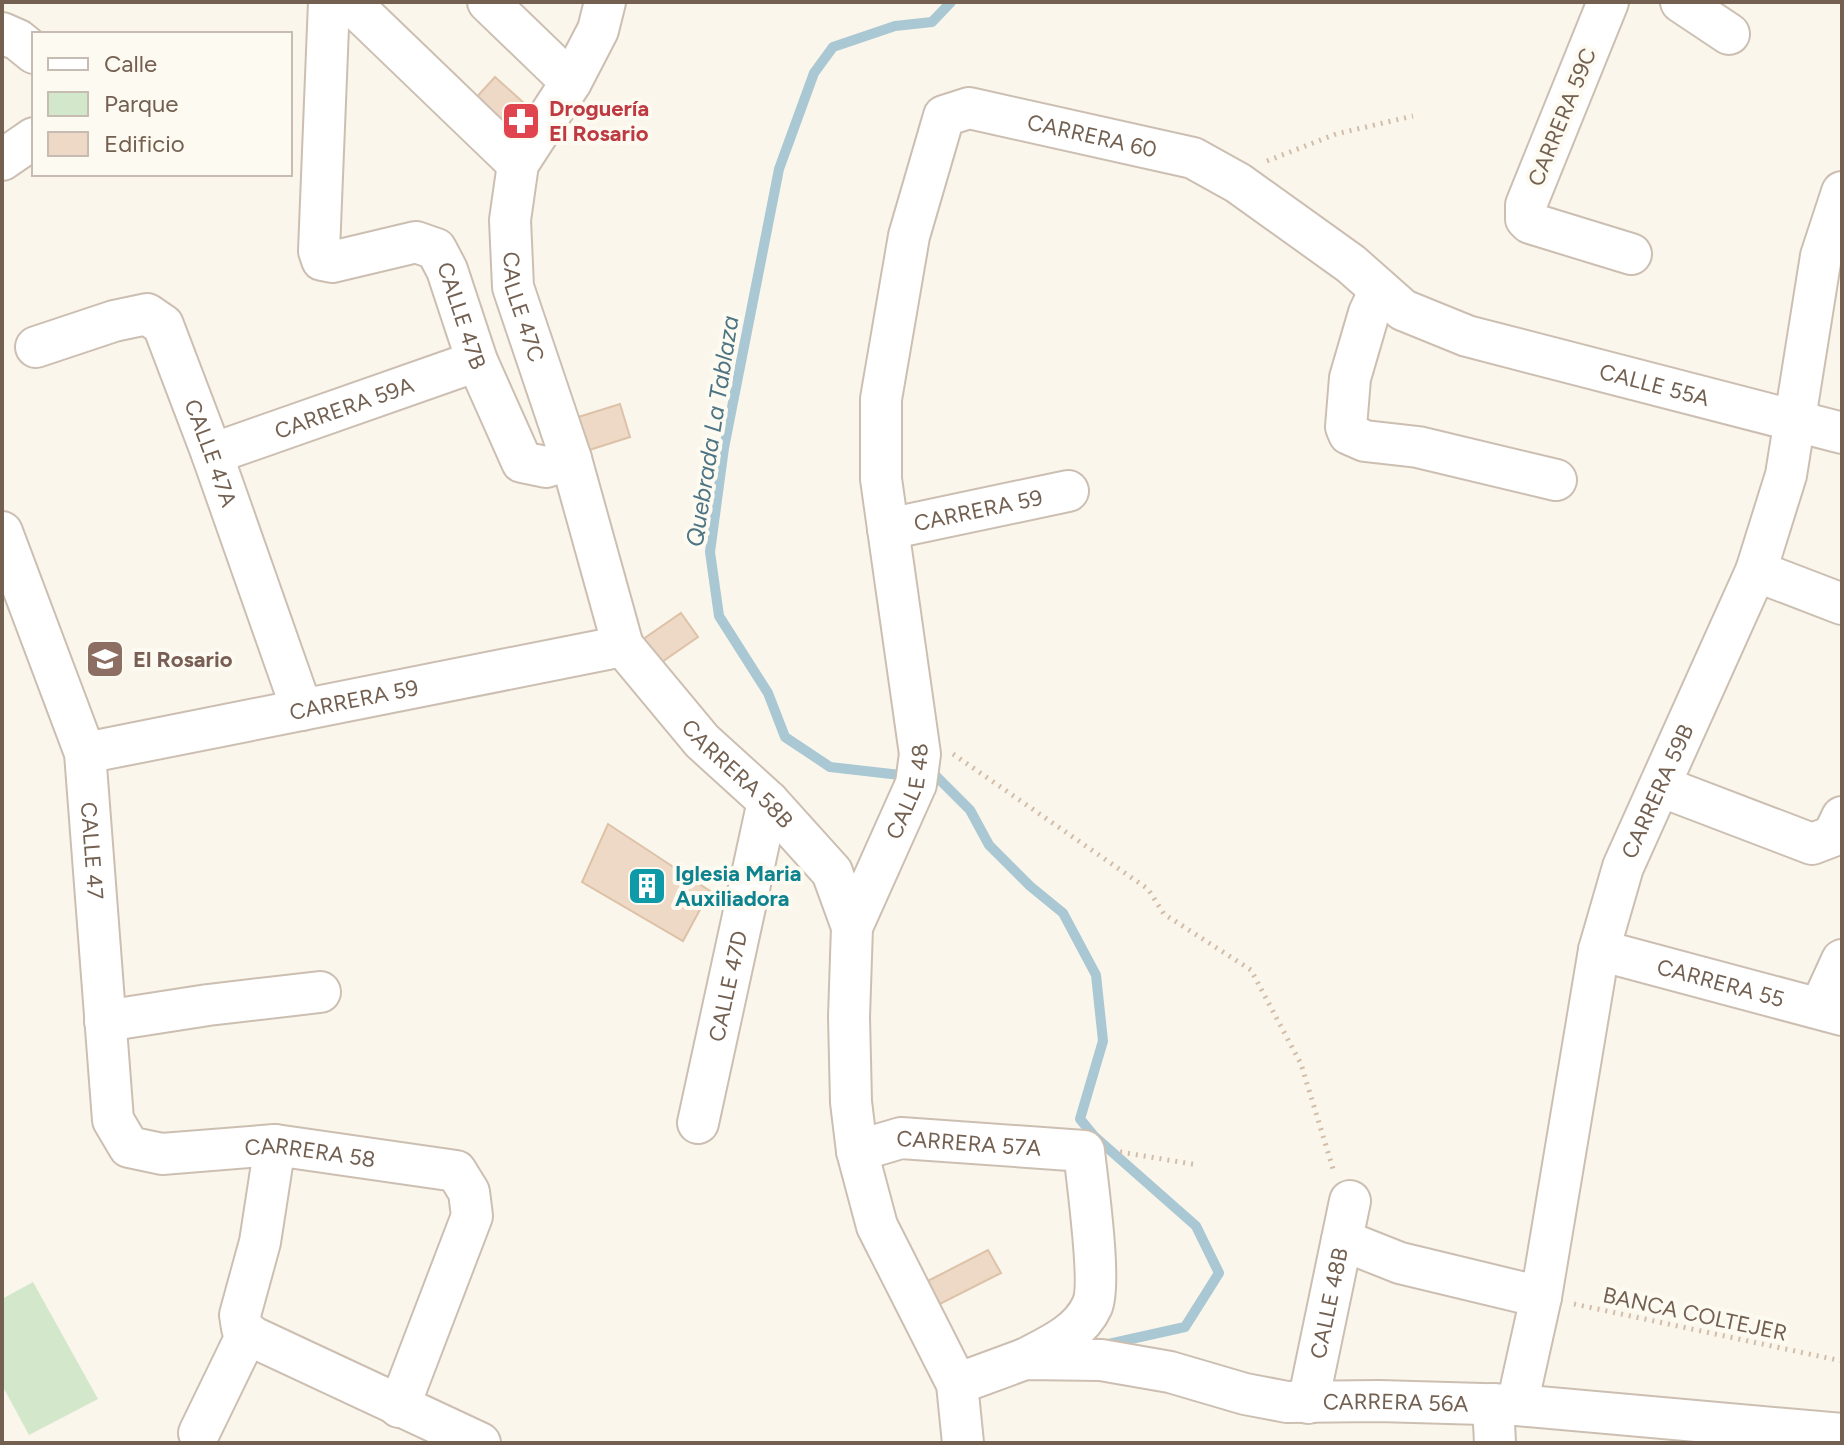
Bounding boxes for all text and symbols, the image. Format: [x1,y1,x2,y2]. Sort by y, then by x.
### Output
legend [32,32,292,176]
street label: CARRERA 59C [1522,44,1602,190]
text: Calle [104,49,157,78]
text: Parque [104,89,178,118]
place label: Droguería El Rosario [549,95,649,147]
pharmacy icon: Droguería El Rosario [500,100,542,142]
street label: CARRERA 60 [1025,108,1160,163]
text: Edificio [104,129,185,158]
street label: CALLE 47C [498,251,551,365]
street label: CALLE 47B [432,258,492,373]
water label: Quebrada La Tablaza [679,313,745,549]
street label: CALLE 55A [1597,357,1712,412]
street label: CARRERA 59A [271,371,417,444]
street label: CALLE 47A [179,395,243,510]
street label: CARRERA 59 [911,483,1045,537]
school or university icon: El Rosario [84,638,126,680]
place label: El Rosario [133,646,233,673]
street label: CARRERA 59 [287,674,420,726]
street label: CARRERA 58B [676,714,799,833]
street label: CARRERA 59B [1615,720,1699,862]
street label: CALLE 48 [880,742,934,843]
street label: CALLE 47 [75,801,110,901]
place label: Iglesia Maria Auxiliadora [675,860,802,912]
building icon: Iglesia Maria Auxiliadora [626,865,668,907]
street label: CALLE 47D [703,928,753,1044]
street label: CARRERA 55 [1654,953,1787,1013]
street label: CARRERA 57A [896,1124,1042,1161]
street label: CARRERA 58 [244,1132,377,1173]
street label: CALLE 48B [1304,1245,1353,1361]
street label: BANCA COLTEJER [1600,1281,1790,1347]
street label: CARRERA 56A [1323,1387,1469,1417]

